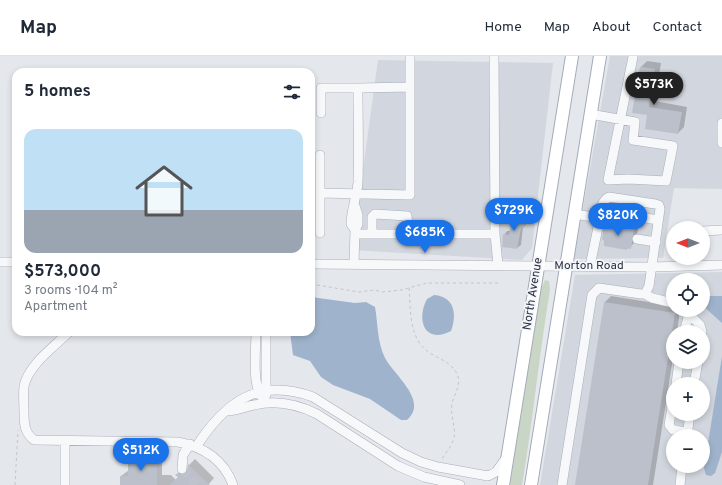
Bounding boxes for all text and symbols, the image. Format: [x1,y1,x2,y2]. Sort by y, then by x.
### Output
text: Map [20,16,57,40]
text: Home [485,19,522,36]
text: Map [544,19,570,36]
text: About [592,19,631,36]
text: Contact [653,19,702,36]
pin: $573K [626,72,682,106]
text: $573K [634,77,674,93]
text: 5 homes [24,81,91,103]
icon: filters [281,81,303,103]
icon: home [128,155,200,227]
pin: $729K [486,198,542,232]
text: $729K [494,203,534,219]
pin: $820K [590,203,646,237]
text: $820K [597,208,639,224]
pin: $685K [397,220,453,254]
north arrow [666,221,710,265]
map controls [666,221,710,473]
text: $685K [404,225,446,241]
street label: North Avenue [519,256,547,332]
street label: Morton Road [554,258,624,274]
text: $573,000 [24,261,101,283]
button: locate [666,273,710,317]
text: 3 rooms · 104 m² [24,283,118,299]
text: Apartment [24,299,87,315]
button: layers [666,325,710,369]
button: + [666,377,710,421]
button: − [666,429,710,473]
pin: $512K [113,438,169,472]
text: $512K [122,443,160,459]

